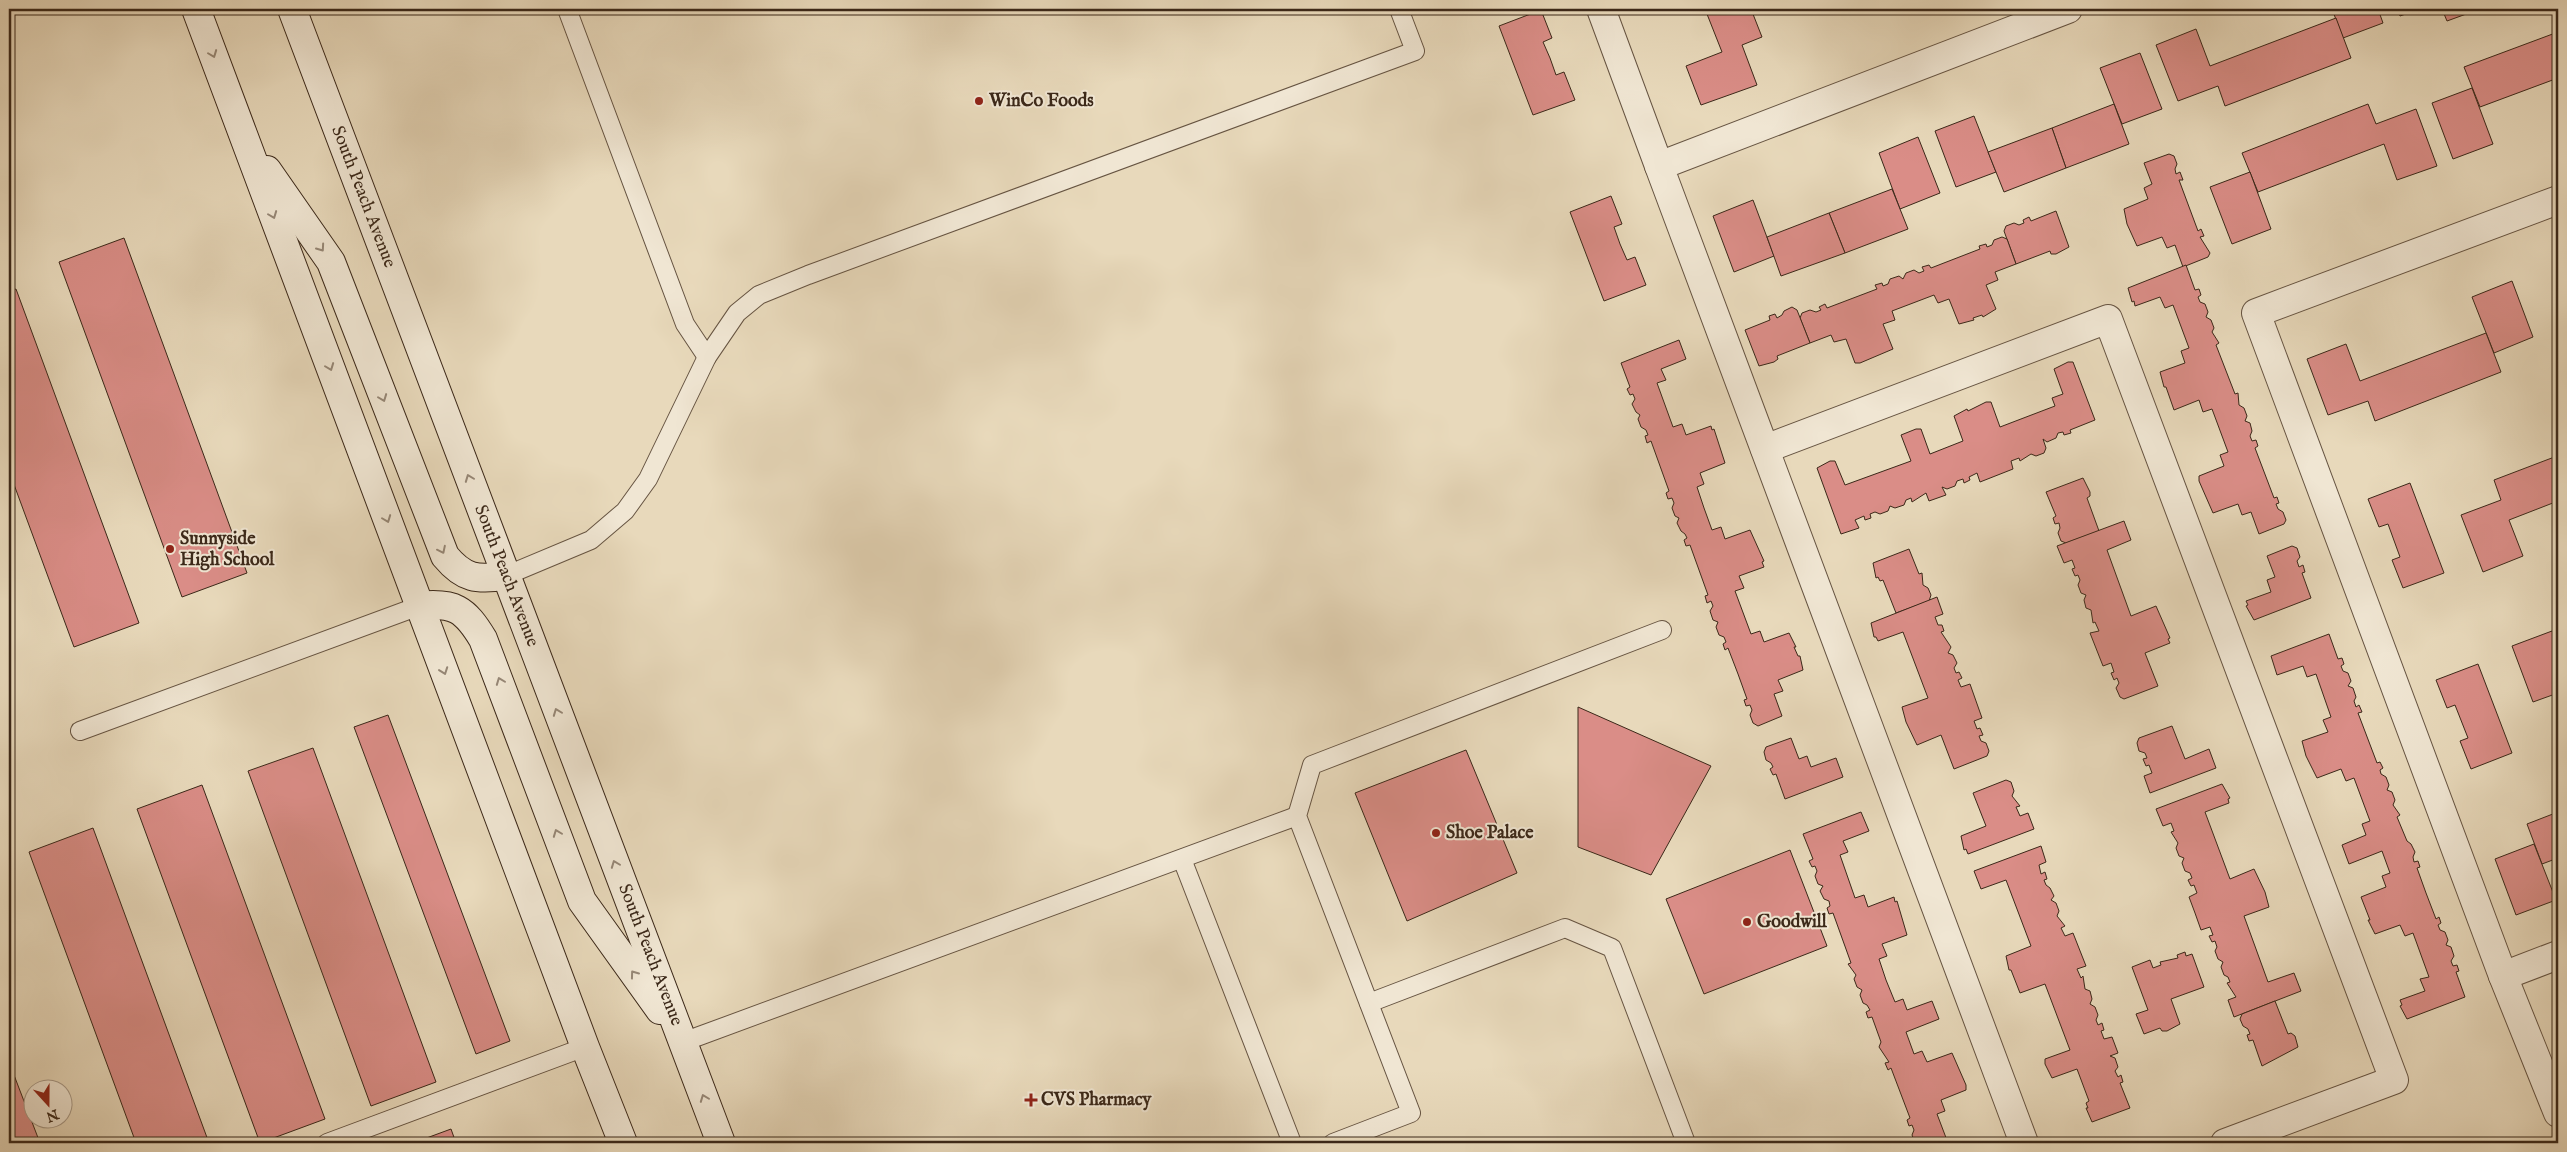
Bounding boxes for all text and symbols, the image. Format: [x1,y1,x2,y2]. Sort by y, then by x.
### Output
one-way arrow [207,50,217,58]
place label: WinCo Foods [988,90,1094,113]
marker: WinCo Foods [973,95,985,107]
street label: South Peach Avenue [325,123,401,271]
one-way arrow [267,210,277,218]
one-way arrow [315,243,324,252]
one-way arrow [324,362,334,371]
one-way arrow [377,393,387,402]
one-way arrow [465,475,475,483]
street label: South Peach Avenue [468,502,544,650]
one-way arrow [381,514,391,523]
place label: Sunnyside High School [180,528,275,572]
marker: Sunnyside High School [164,543,176,555]
one-way arrow [436,544,446,553]
one-way arrow [438,666,448,675]
one-way arrow [496,677,506,685]
one-way arrow [553,708,563,717]
place label: Shoe Palace [1446,822,1534,845]
marker: Shoe Palace [1430,827,1442,839]
one-way arrow [553,829,563,838]
one-way arrow [611,860,621,869]
street label: South Peach Avenue [612,881,688,1029]
place label: Goodwill [1757,911,1828,934]
marker: Goodwill [1741,916,1753,928]
one-way arrow [632,971,640,980]
north arrow [22,1080,72,1130]
place label: CVS Pharmacy [1041,1089,1153,1112]
one-way arrow [700,1094,710,1102]
marker: CVS Pharmacy [1025,1094,1037,1106]
text: N [43,1104,62,1126]

